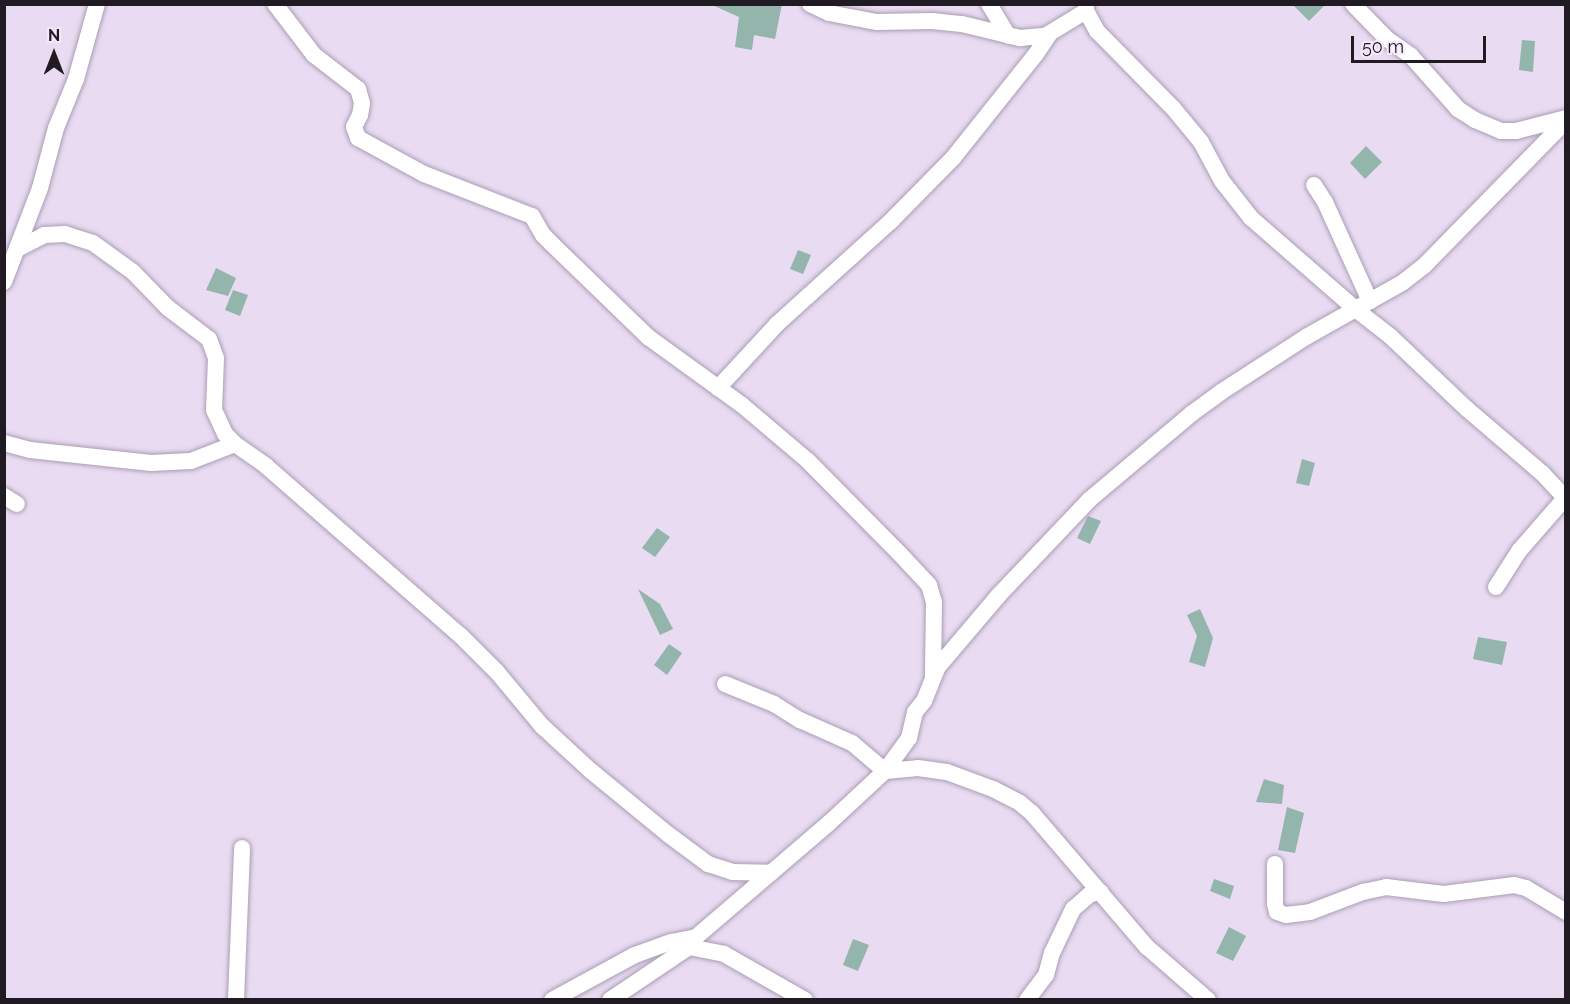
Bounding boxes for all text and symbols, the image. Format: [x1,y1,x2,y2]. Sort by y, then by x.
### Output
north arrow [24,24,84,84]
scale bar [1354,24,1489,62]
text: N [48,26,60,45]
text: 50 m [1362,36,1404,57]

